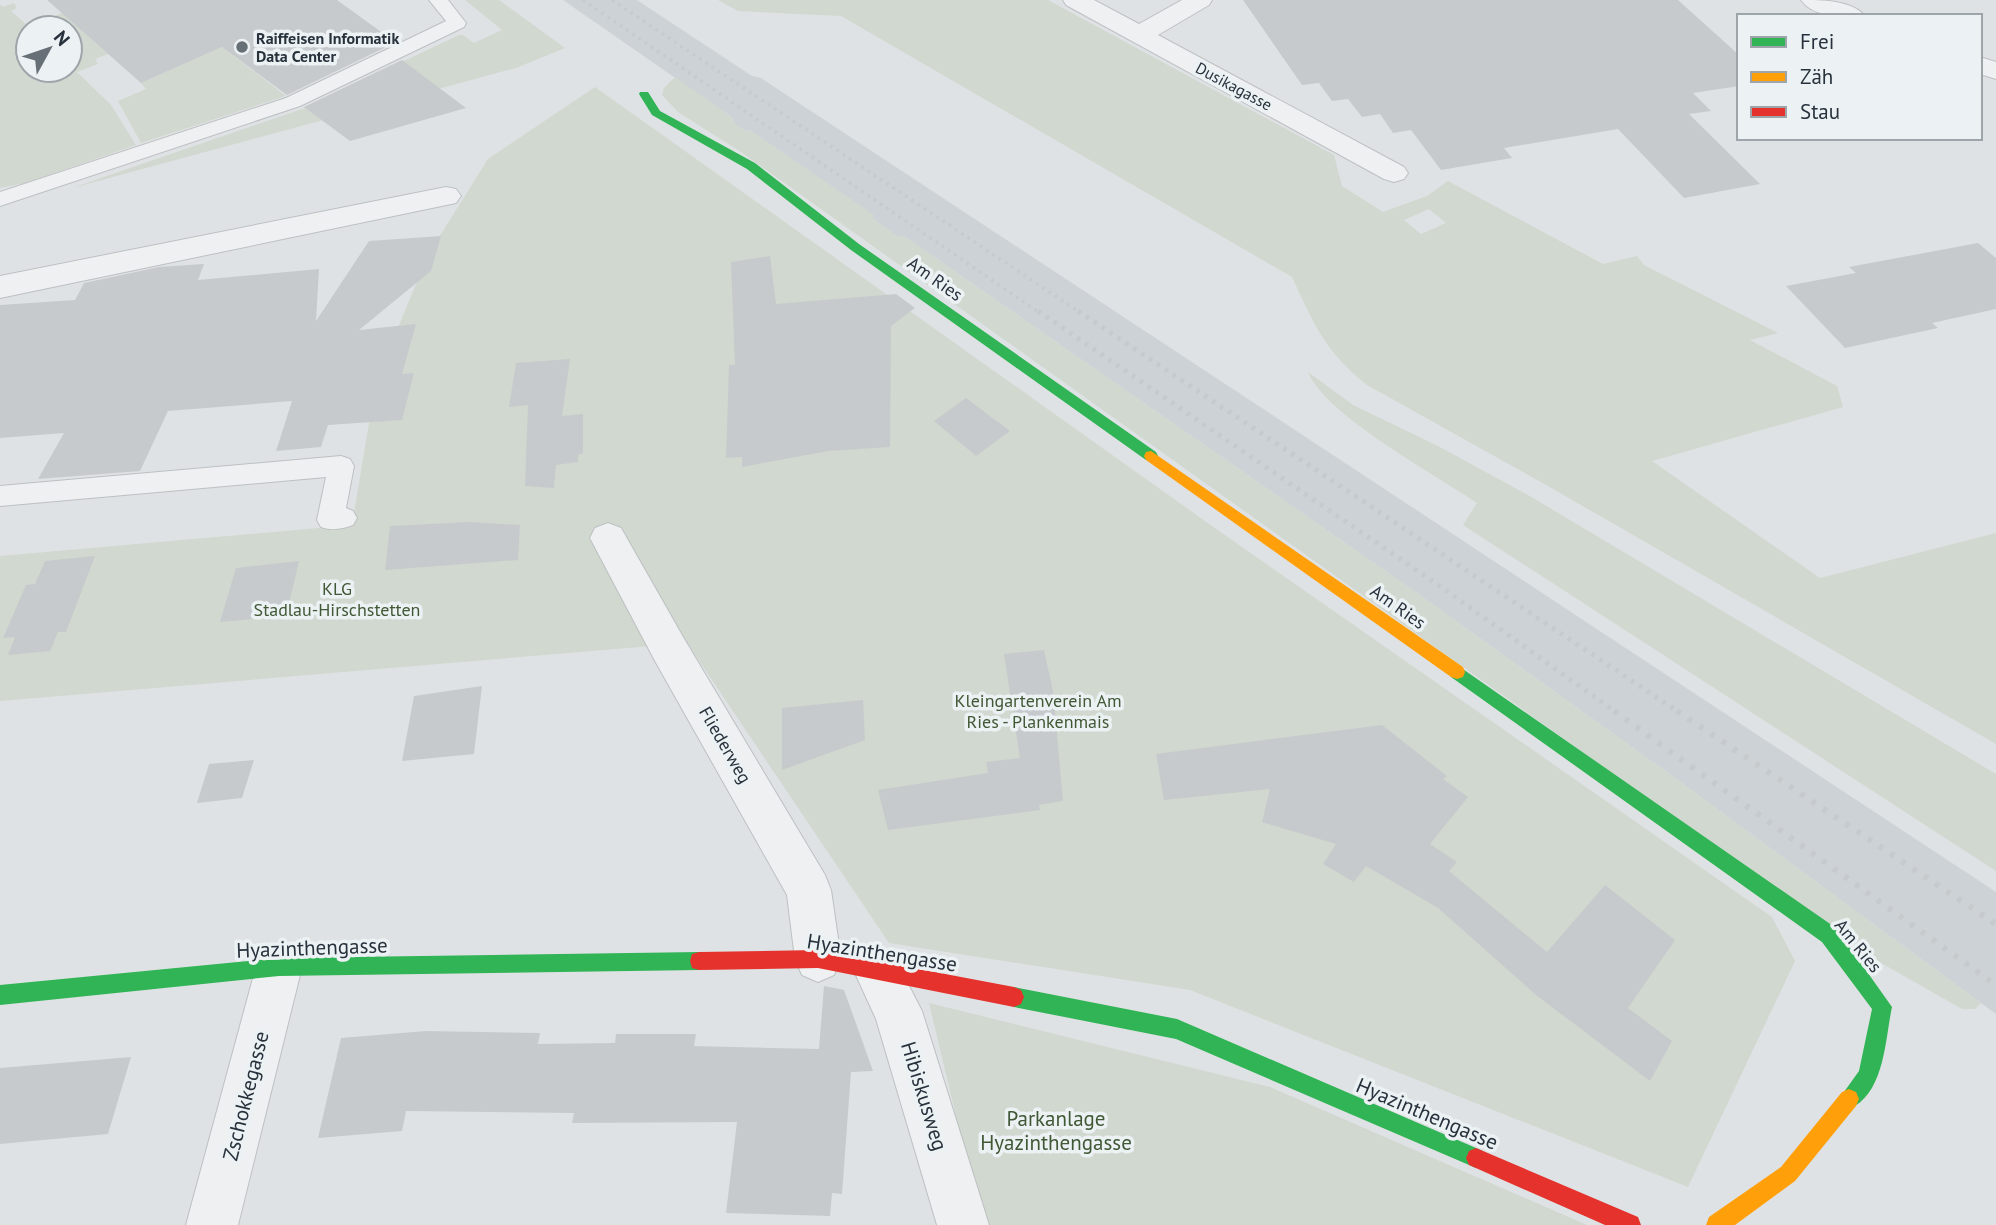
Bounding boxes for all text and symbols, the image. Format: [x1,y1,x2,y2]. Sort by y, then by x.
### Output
north arrow [14,14,84,84]
legend [1737,14,1982,140]
text: N [49,26,75,51]
place label: Raiffeisen Informatik Data Center [256,28,399,66]
text: Frei [1800,28,1834,55]
marker: Raiffeisen Informatik Data Center [234,39,250,55]
street label: Dusikagasse [1192,57,1276,115]
text: Zäh [1800,63,1833,90]
text: Stau [1800,98,1840,125]
street label: Am Ries [903,251,967,306]
park label: KLG Stadlau-Hirschstetten [254,577,420,621]
street label: Am Ries [1366,579,1430,634]
park label: Kleingartenverein Am Ries - Plankenmais [954,689,1122,733]
street label: Fliederweg [694,702,757,787]
street label: Am Ries [1830,914,1887,977]
street label: Hyazinthengasse [805,927,959,978]
street label: Hyazinthengasse [236,931,388,964]
street label: Zschokkegasse [216,1028,275,1163]
street label: Hibiskusweg [895,1038,954,1154]
street label: Hyazinthengasse [1352,1071,1502,1156]
park label: Parkanlage Hyazinthengasse [980,1105,1132,1156]

